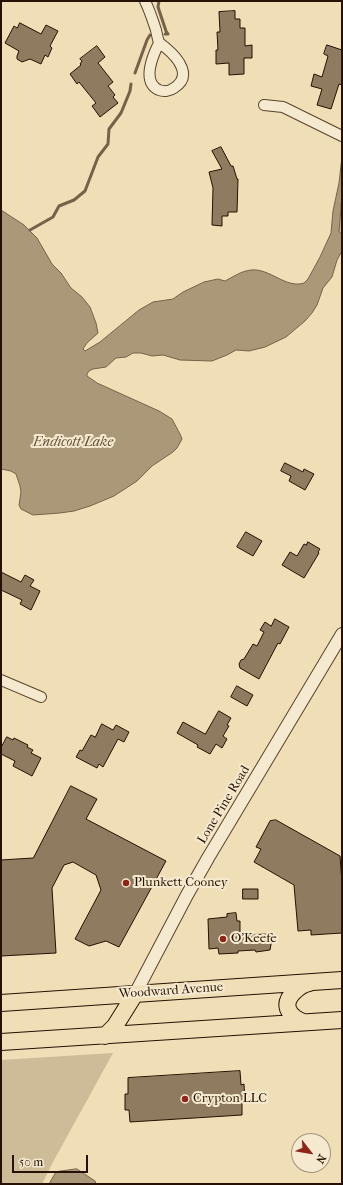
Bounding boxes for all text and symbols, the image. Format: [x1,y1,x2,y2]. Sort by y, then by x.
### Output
water label: Endicott Lake [33,435,113,451]
street label: Lone Pine Road [195,763,253,847]
place label: Plunkett Cooney [134,875,228,891]
marker: Plunkett Cooney [121,878,131,888]
place label: O'Keefe [231,931,277,947]
marker: O'Keefe [218,934,228,944]
street label: Woodward Avenue [118,980,224,1002]
place label: Crypton LLC [193,1091,267,1107]
marker: Crypton LLC [180,1094,190,1104]
north arrow [291,1133,331,1173]
scale bar [14,1147,90,1173]
text: N [313,1152,329,1166]
text: 50 m [19,1155,43,1169]

